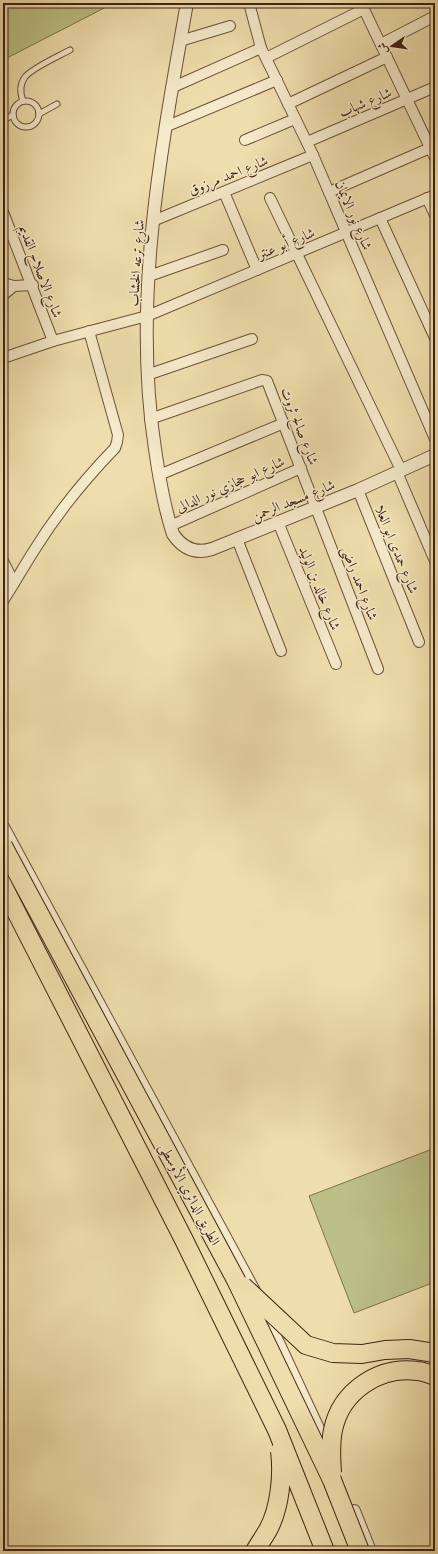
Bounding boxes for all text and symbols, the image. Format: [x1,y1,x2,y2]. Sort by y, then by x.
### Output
north arrow [372,26,412,66]
text: ش [374,41,390,55]
street label: شارع شهاب [336,83,395,124]
street label: شارع احمد مرزوق [186,151,271,202]
street label: شارع نور الايمان [328,177,377,254]
street label: شارع ترعه الخشاب [124,219,151,307]
street label: شارع الاصلاح القديم [11,222,67,322]
street label: شارع أبو عنتر [252,222,318,267]
street label: شارع صالح ثروت [273,385,323,469]
street label: شارع ابو حجازي نور الدالى [173,452,288,519]
street label: شارع مسجد الرحمن [249,475,338,528]
street label: شارع حمدى ابو العلا [368,502,423,597]
street label: شارع خالد بن الوليد [292,543,345,634]
street label: شارع احمد راضى [335,543,382,624]
street label: الطريق الدائري الأوسطى [153,1139,226,1250]

